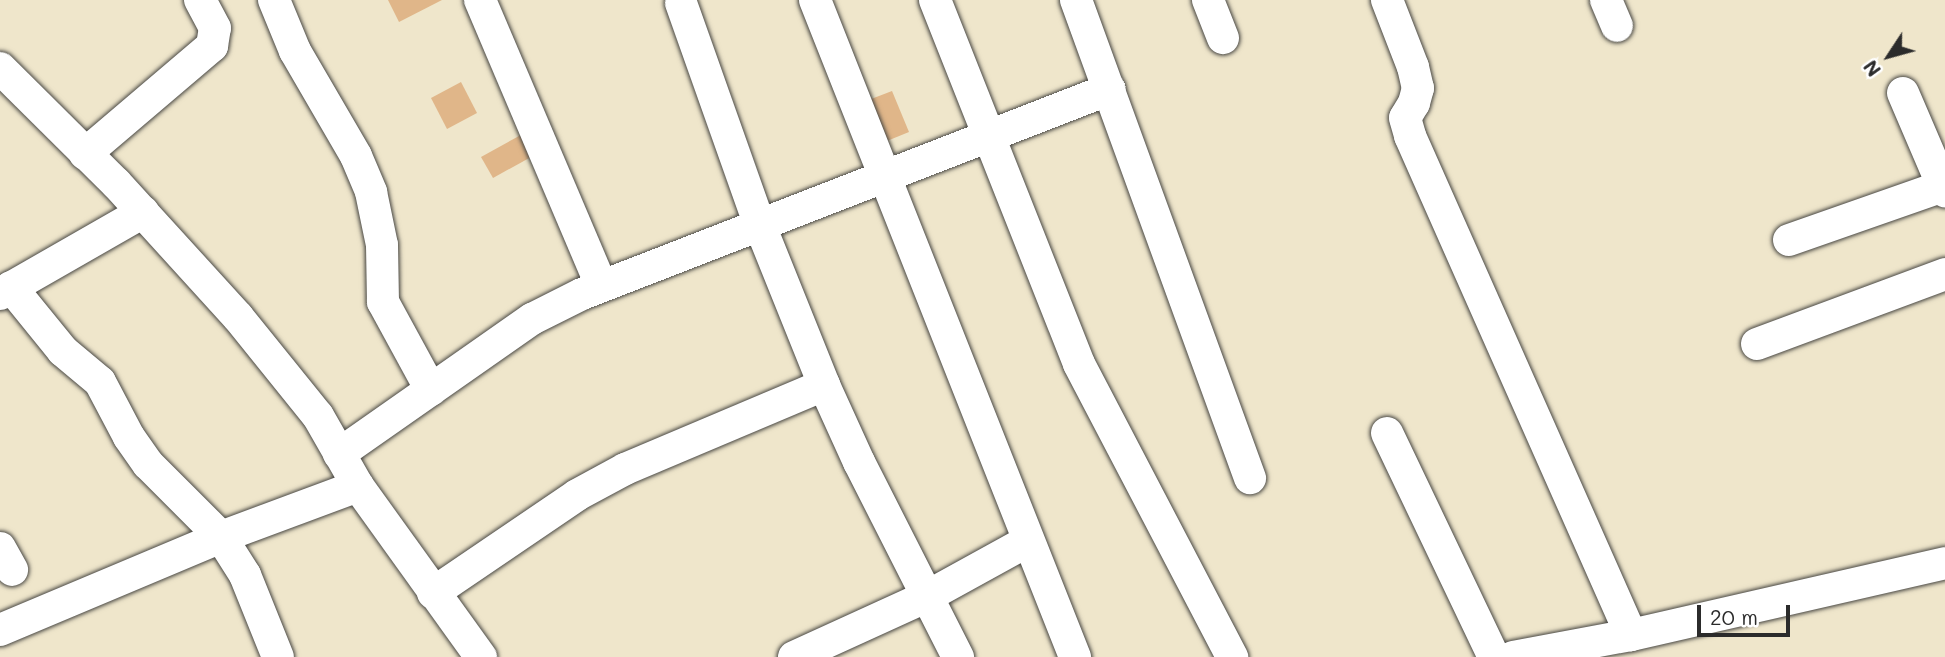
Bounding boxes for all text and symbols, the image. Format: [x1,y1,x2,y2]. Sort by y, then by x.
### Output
north arrow [1854,21,1924,91]
text: N [1857,55,1886,82]
scale bar [1700,590,1793,634]
text: 20 m [1710,603,1758,630]

